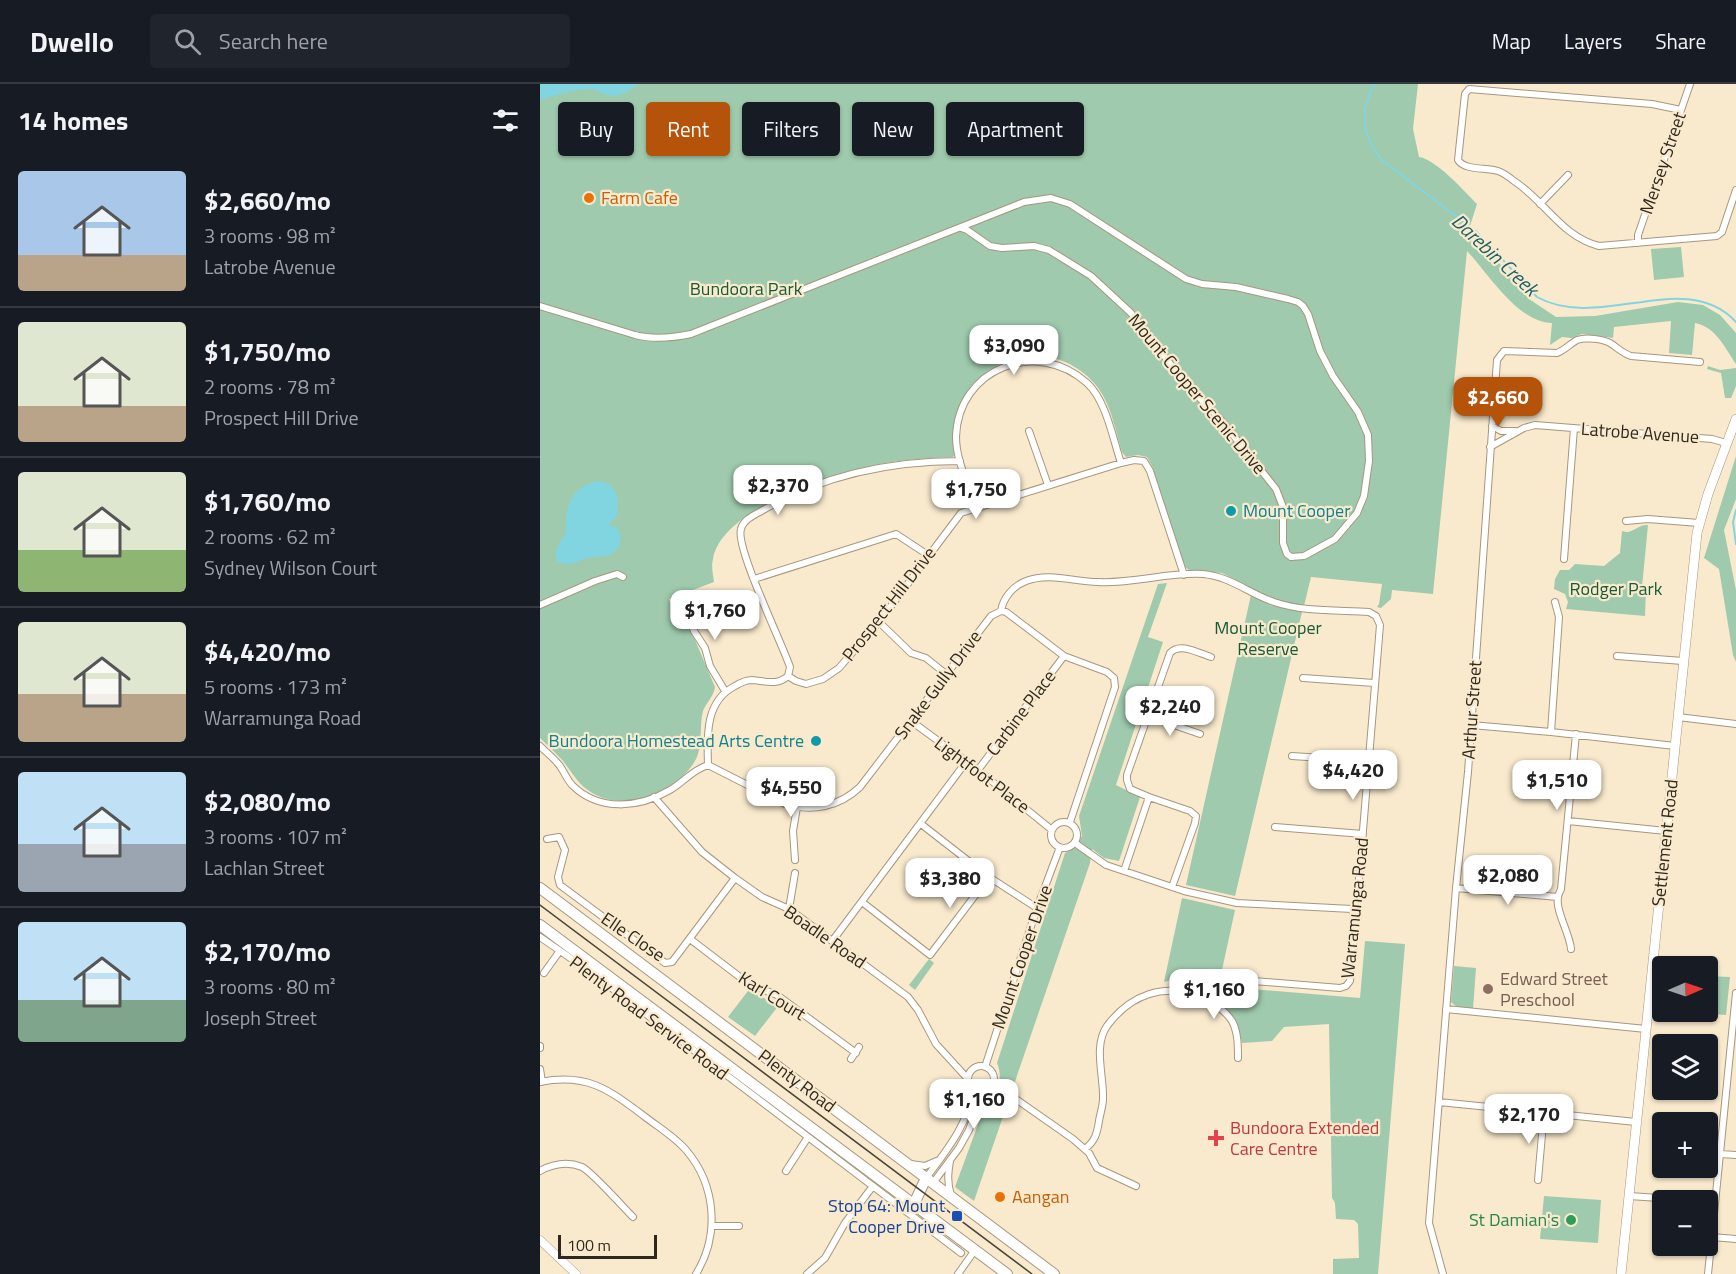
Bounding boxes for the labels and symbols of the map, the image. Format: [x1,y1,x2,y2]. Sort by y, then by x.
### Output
street label: Mersey Street [1632,107,1693,218]
place label: Farm Cafe [601,184,678,211]
marker: Farm Cafe [582,191,596,205]
water label: Darebin Creek [1445,206,1547,305]
park label: Bundoora Park [690,275,803,302]
street label: Mount Cooper Scenic Drive [1122,307,1273,480]
pin: $3,090 [965,325,1063,376]
pin: $2,660 [1449,377,1547,428]
street label: Latrobe Avenue [1580,415,1700,450]
pin: $2,370 [729,465,827,516]
pin: $1,750 [927,469,1025,520]
place label: Mount Cooper [1243,497,1350,524]
marker: Mount Cooper [1224,504,1238,518]
street label: Prospect Hill Drive [835,541,942,667]
park label: Rodger Park [1570,575,1663,602]
pin: $1,760 [666,590,764,641]
park label: Mount Cooper Reserve [1214,614,1322,662]
street label: Snake Gully Drive [887,624,988,745]
street label: Arthur Street [1455,659,1488,760]
street label: Carbine Place [979,664,1062,761]
pin: $2,240 [1121,686,1219,737]
place label: Bundoora Homestead Arts Centre [549,727,804,754]
street label: Lightfoot Place [929,730,1036,820]
marker: Bundoora Homestead Arts Centre [809,734,823,748]
pin: $4,420 [1304,750,1402,801]
pin: $1,510 [1508,760,1606,811]
pin: $4,550 [742,767,840,818]
street label: Settlement Road [1644,778,1685,908]
street label: Warramunga Road [1334,836,1375,980]
pin: $2,080 [1459,855,1557,906]
pin: $3,380 [901,858,999,909]
street label: Mount Cooper Drive [984,881,1059,1032]
street label: Boadle Road [779,898,872,975]
street label: Elle Close [596,905,671,968]
street label: Plenty Road Service Road [564,949,734,1086]
north arrow [1652,956,1718,1022]
street label: Karl Court [733,964,812,1027]
place label: Edward Street Preschool [1500,965,1609,1013]
pin: $1,160 [1165,969,1263,1020]
marker: Edward Street Preschool [1481,982,1495,996]
street label: Plenty Road [753,1042,842,1119]
pin: $1,160 [925,1079,1023,1130]
pin: $2,170 [1480,1094,1578,1145]
place label: Bundoora Extended Care Centre [1230,1114,1379,1162]
marker: Bundoora Extended Care Centre [1207,1129,1225,1147]
place label: Aangan [1012,1183,1069,1210]
marker: Aangan [993,1190,1007,1204]
place label: Stop 64: Mount Cooper Drive [828,1192,946,1240]
place label: St Damian's [1469,1206,1559,1233]
marker: Stop 64: Mount Cooper Drive [950,1209,964,1223]
marker: St Damian's [1564,1213,1578,1227]
scale bar [558,1232,657,1260]

